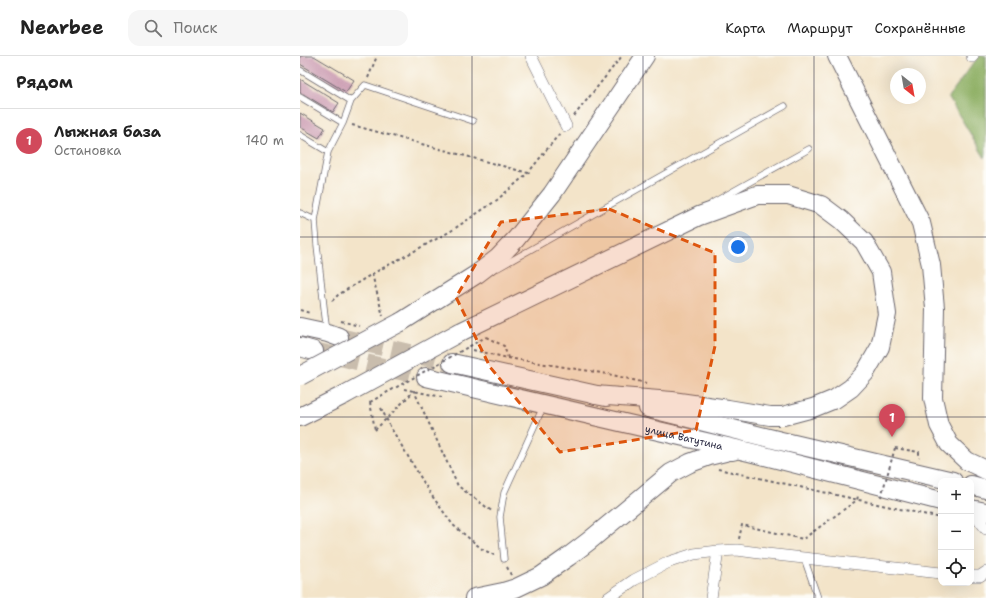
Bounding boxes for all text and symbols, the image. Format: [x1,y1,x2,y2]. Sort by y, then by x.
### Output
search box [128,10,408,46]
text: Nearbee [20,15,104,40]
icon: search [142,17,164,39]
text: Поиск [174,18,217,38]
text: Карта [725,19,765,37]
text: Маршрут [787,19,853,37]
text: Сохранённые [875,19,966,37]
north arrow [890,68,926,104]
text: Рядом [16,71,73,93]
text: Лыжная база [54,122,161,142]
text: 1 [26,132,32,149]
text: 140 m [245,132,284,149]
text: Остановка [54,142,121,159]
your location [728,237,748,257]
pin: 1 [879,404,905,437]
street label: улица Ватутина [644,422,725,452]
map controls [938,478,974,586]
button: + [938,478,974,514]
button: − [938,514,974,550]
button: locate [938,550,974,586]

